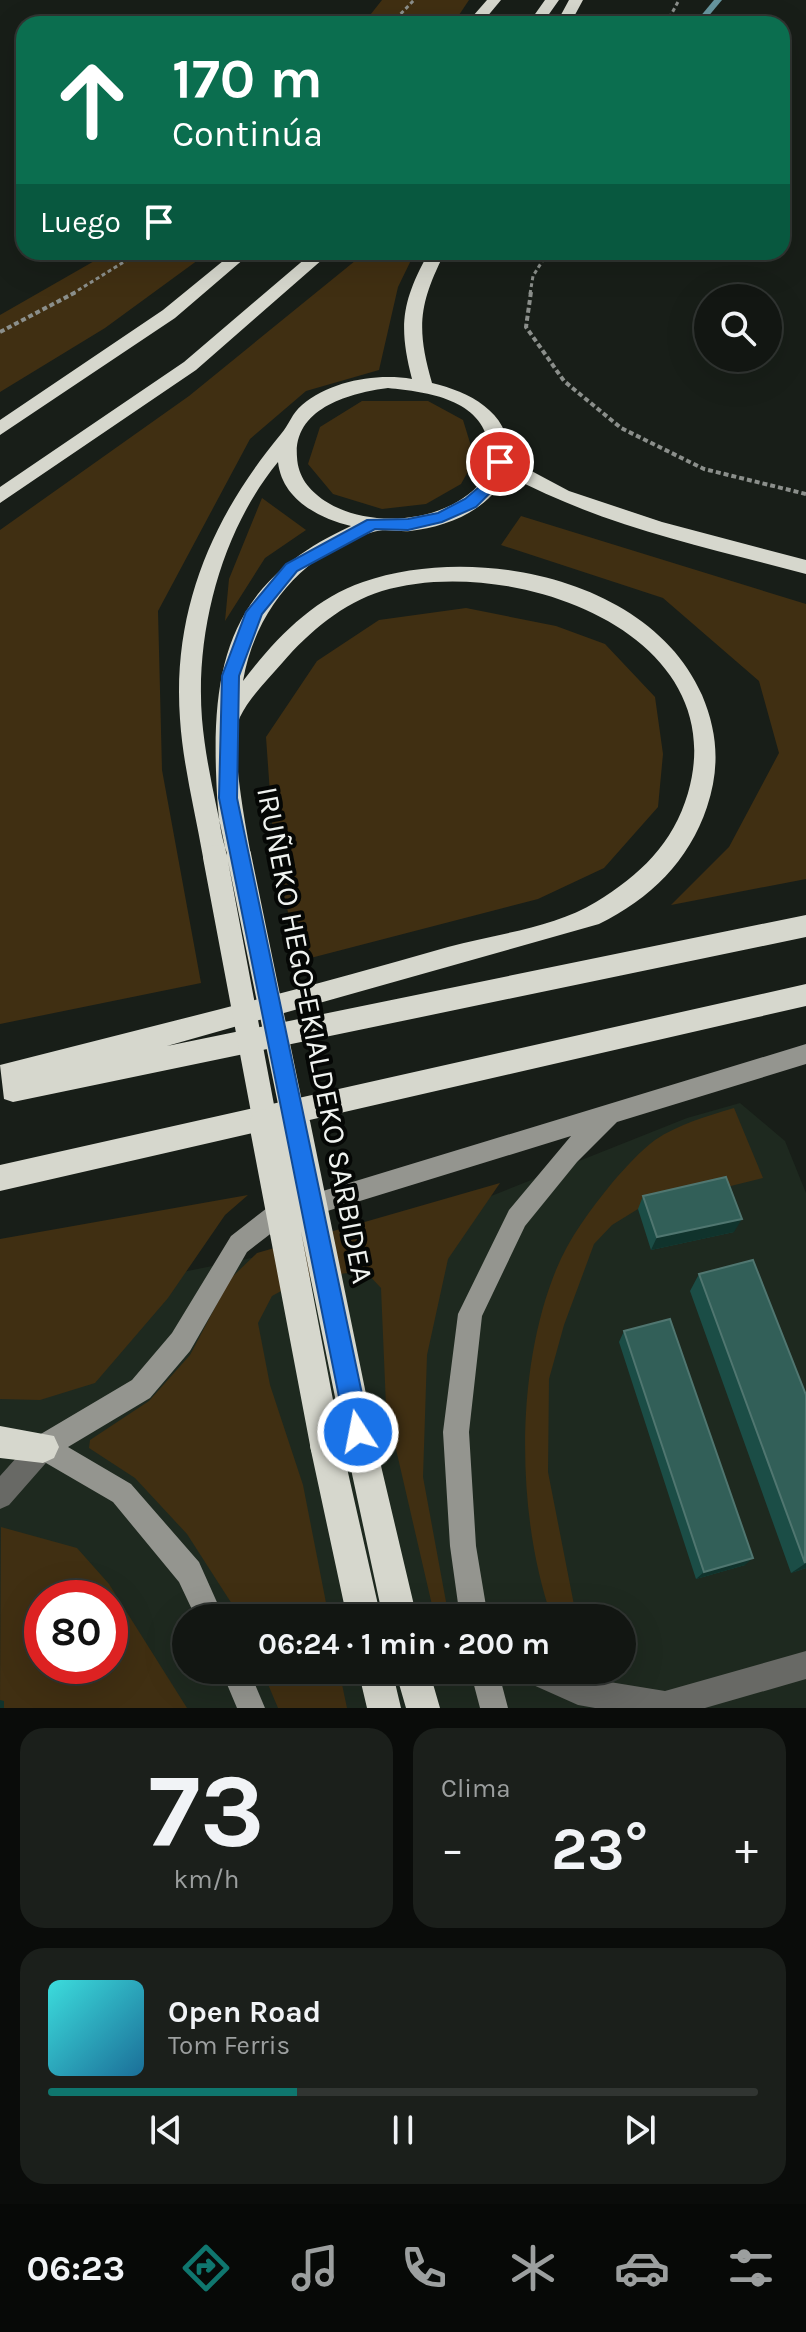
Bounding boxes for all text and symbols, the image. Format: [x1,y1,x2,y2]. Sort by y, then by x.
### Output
text: 170 m [172,46,323,111]
icon: ahead [40,48,144,152]
text: Continúa [172,113,323,155]
icon: arrive [137,200,181,244]
text: Luego [40,204,121,240]
map controls [694,284,782,372]
button: search [694,284,782,372]
pin [466,428,534,496]
icon: arrive [478,440,522,484]
street label: IRUÑEKO HEGO-EKIALDEKO SARBIDEA [249,784,381,1286]
position arrow [316,1390,400,1474]
speed limit sign: 80 [24,1580,128,1684]
text: 06:24 · 1 min · 200 m [258,1626,550,1662]
text: 73 [148,1751,265,1872]
text: Clima [441,1773,511,1804]
text: 23° [551,1814,648,1884]
text: − [441,1824,464,1875]
text: + [735,1824,758,1875]
text: km/h [174,1864,239,1895]
text: Open Road [168,1994,321,2030]
text: Tom Ferris [168,2030,290,2061]
icon: previous [144,2108,188,2152]
icon: pause [381,2108,425,2152]
icon: next [618,2108,662,2152]
icon: directions [178,2240,234,2296]
icon: music [287,2240,343,2296]
icon: phone [396,2240,452,2296]
icon: climate [505,2240,561,2296]
icon: car [614,2240,670,2296]
icon: filters [723,2240,779,2296]
text: 06:23 [27,2247,125,2289]

